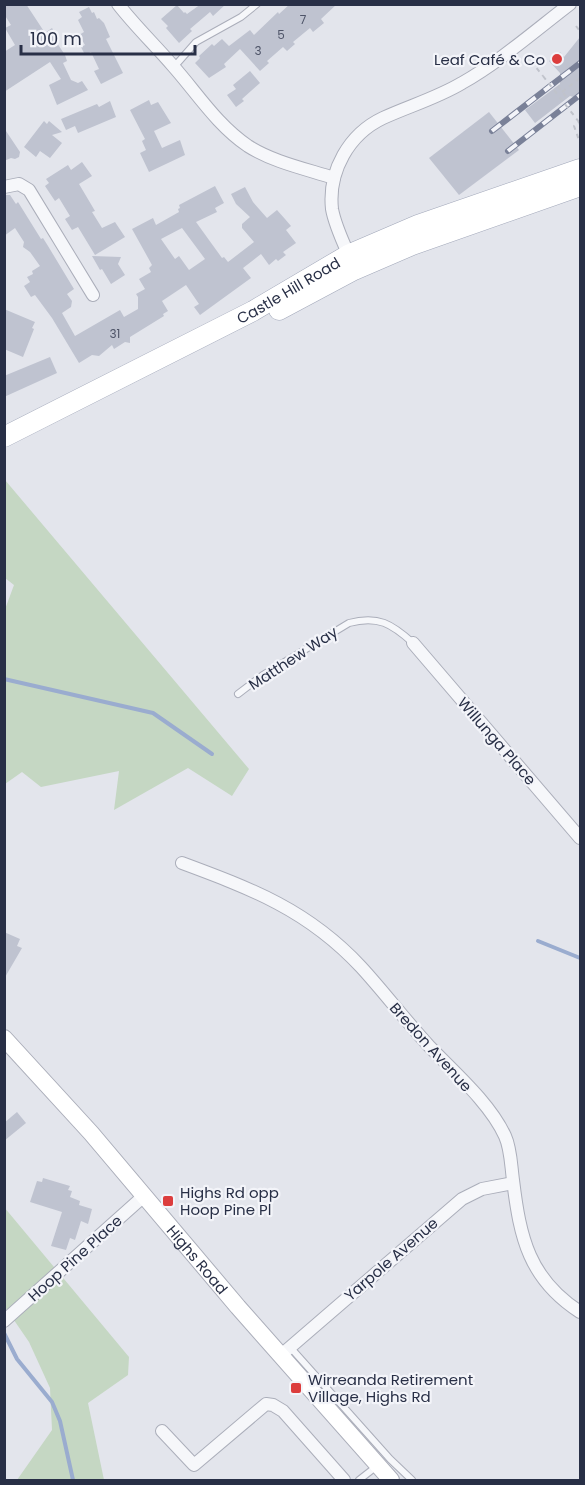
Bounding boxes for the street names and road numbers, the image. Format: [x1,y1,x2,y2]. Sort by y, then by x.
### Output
street label: Castle Hill Road [233,252,344,328]
street label: Matthew Way [244,621,342,695]
street label: Willunga Place [453,693,541,789]
street label: Bredon Avenue [385,998,477,1096]
street label: Hoop Pine Place [23,1210,127,1306]
street label: Yarpole Avenue [340,1213,442,1305]
street label: Highs Road [162,1220,233,1298]

